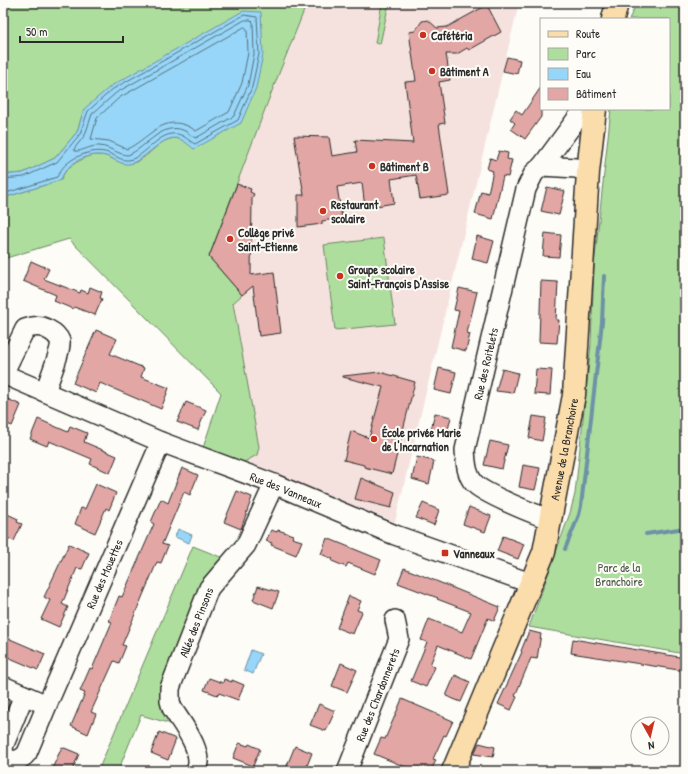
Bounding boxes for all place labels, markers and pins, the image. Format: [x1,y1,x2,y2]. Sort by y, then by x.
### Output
place label: Cafétéria [431,27,473,44]
marker: Cafétéria [418,30,428,40]
place label: Bâtiment A [440,63,489,80]
marker: Bâtiment A [427,66,437,76]
place label: Bâtiment B [380,158,429,175]
marker: Bâtiment B [367,161,377,171]
place label: Restaurant scolaire [331,196,379,227]
marker: Restaurant scolaire [318,206,328,216]
place label: Collège privé Saint-Etienne [238,224,298,255]
marker: Collège privé Saint-Etienne [225,234,235,244]
place label: Groupe scolaire Saint-François D'Assise [348,261,449,292]
marker: Groupe scolaire Saint-François D'Assise [335,271,345,281]
place label: École privée Marie de l'Incarnation [382,424,461,455]
marker: École privée Marie de l'Incarnation [369,434,379,444]
place label: Vanneaux [453,545,496,562]
marker: Vanneaux [440,548,450,558]

